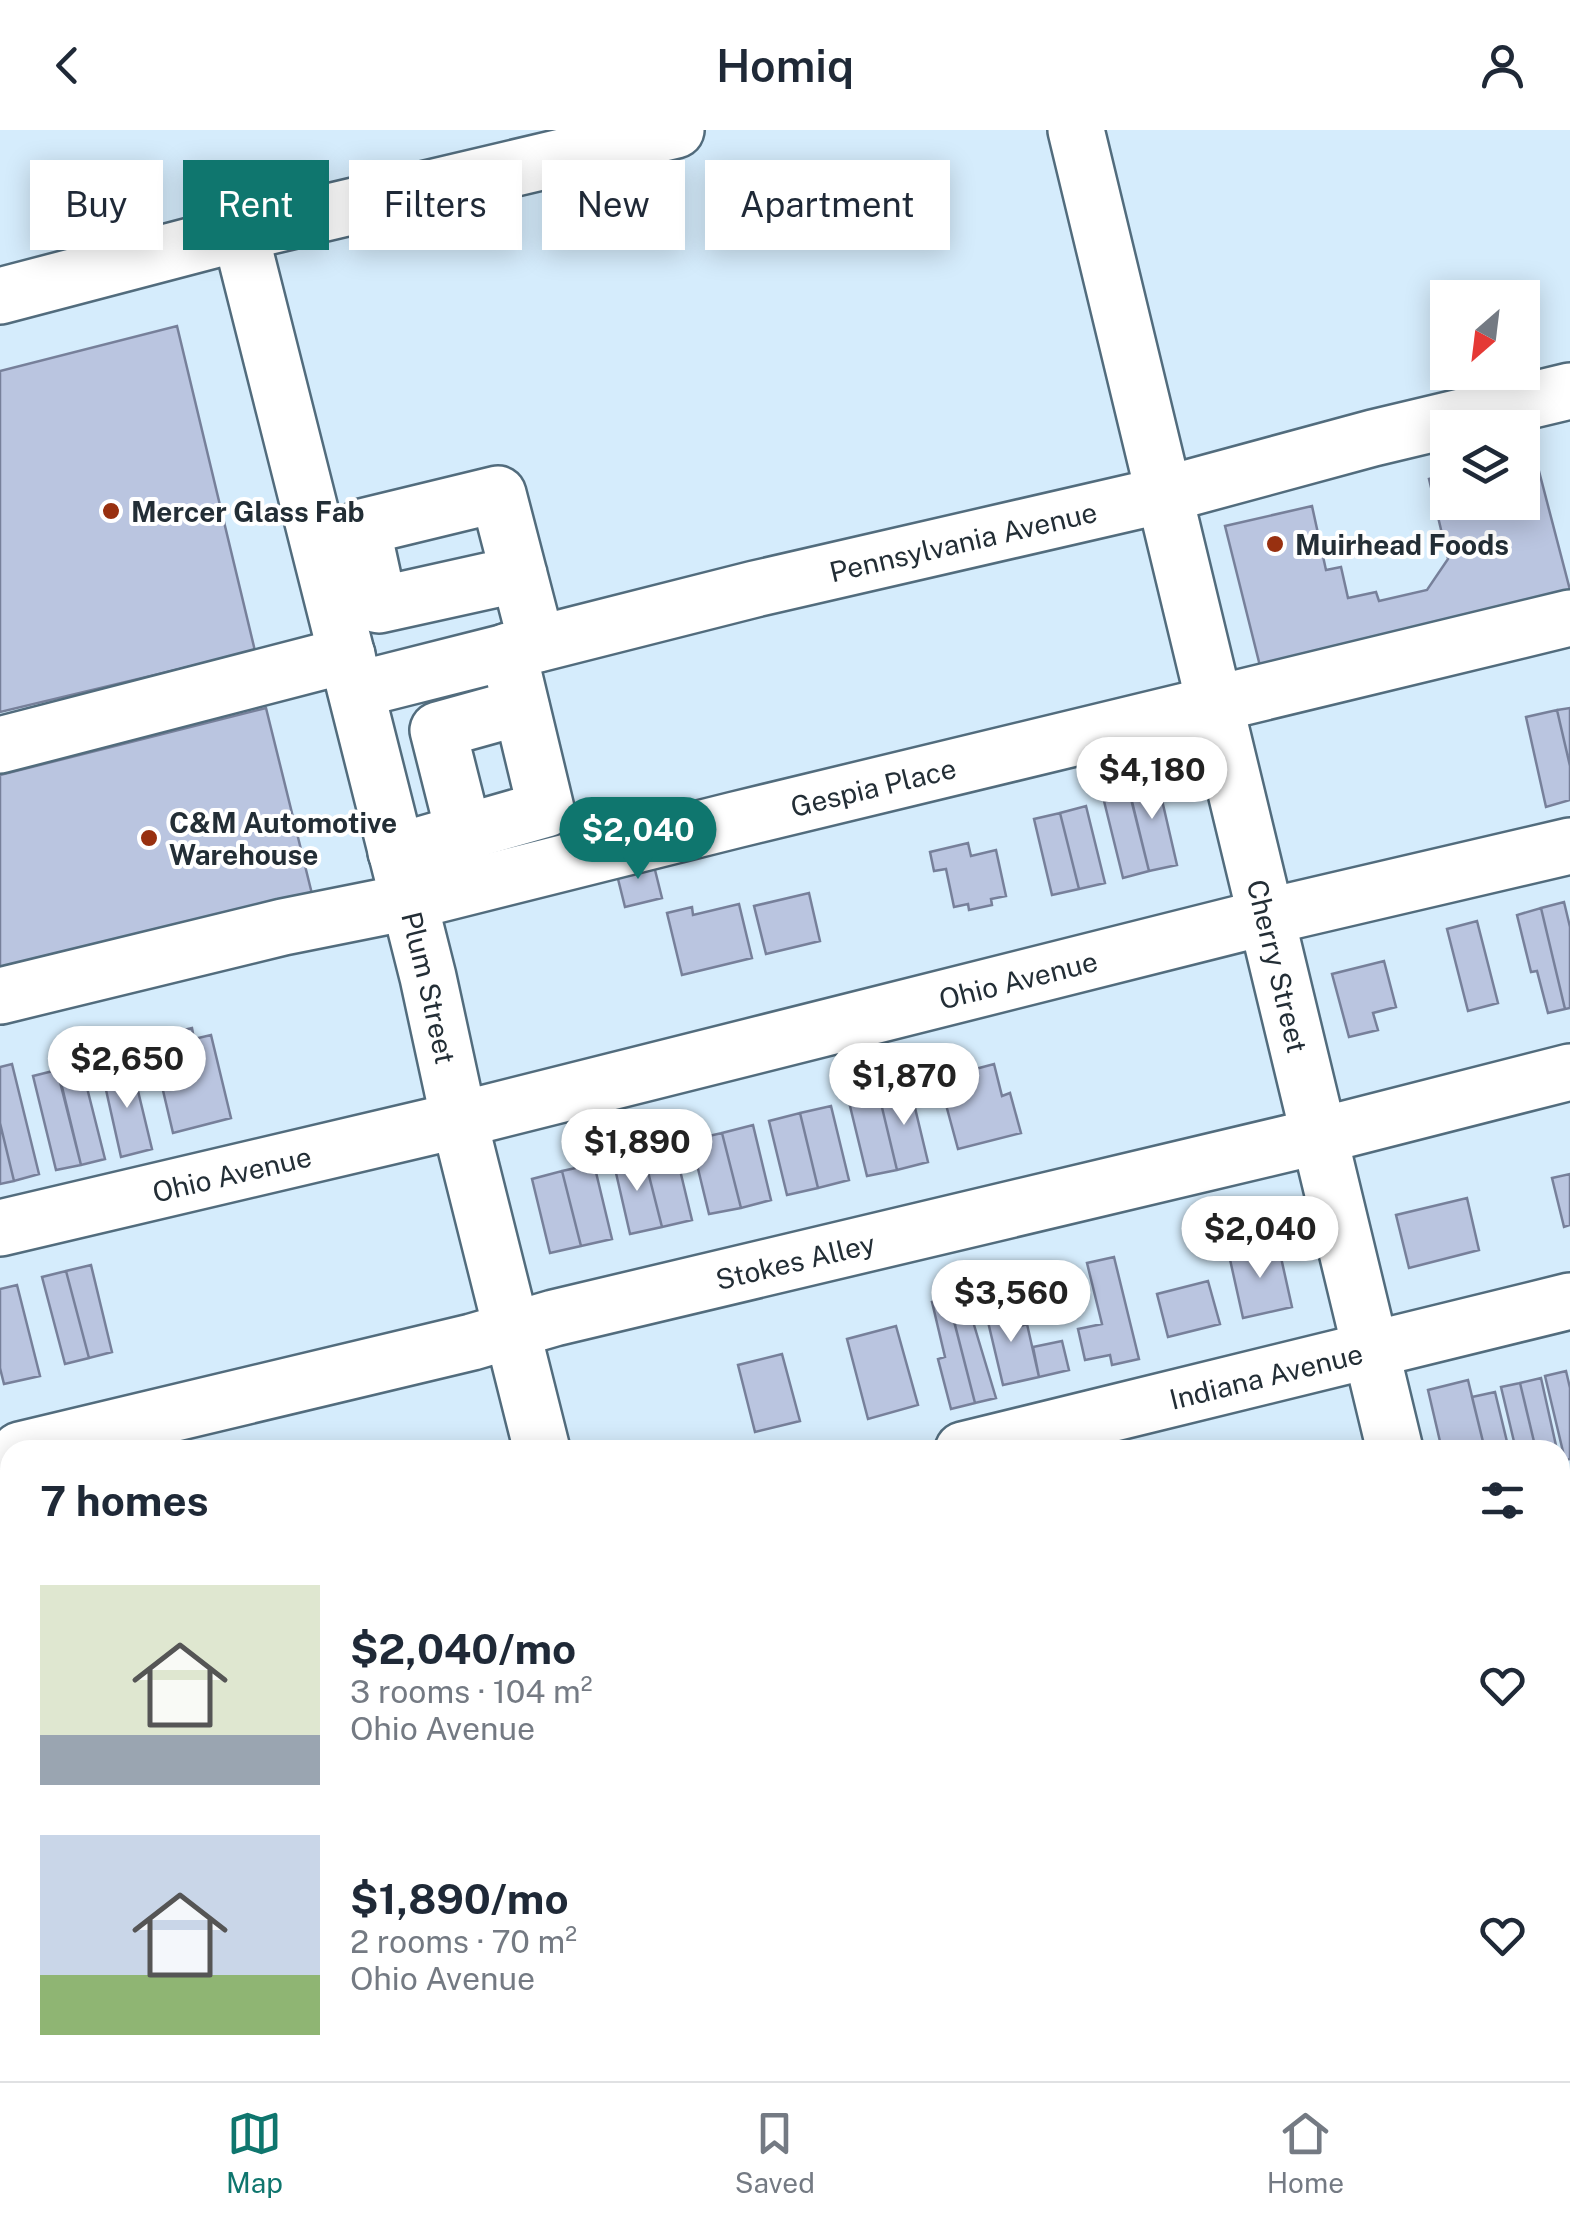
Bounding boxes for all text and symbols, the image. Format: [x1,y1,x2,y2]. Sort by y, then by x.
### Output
icon: back [40,38,95,93]
icon: person [1475,38,1530,93]
text: Homiq [716,39,854,92]
chip: Buy [30,160,163,250]
chip: Rent [183,160,329,250]
chip: Filters [349,160,522,250]
chip: New [542,160,685,250]
chip: Apartment [705,160,950,250]
north arrow [1430,280,1540,390]
map controls [1430,280,1540,520]
button: layers [1430,410,1540,520]
street label: Pennsylvania Avenue [826,494,1100,588]
place label: Mercer Glass Fab [131,495,365,528]
marker: Mercer Glass Fab [100,500,122,522]
place label: Muirhead Foods [1295,528,1509,561]
marker: Muirhead Foods [1264,533,1286,555]
pin: $4,180 [1071,737,1233,822]
street label: Gespia Place [787,751,959,823]
text: $4,180 [1098,751,1206,788]
pin: $2,040 [557,797,719,882]
place label: C&M Automotive Warehouse [169,806,397,871]
text: $2,040 [581,811,695,848]
marker: C&M Automotive Warehouse [138,827,160,849]
street label: Cherry Street [1241,876,1315,1056]
street label: Plum Street [396,908,463,1067]
street label: Ohio Avenue [935,944,1101,1015]
pin: $2,650 [46,1026,208,1111]
text: $2,650 [70,1040,184,1077]
pin: $1,870 [823,1043,985,1128]
text: $1,870 [851,1057,957,1094]
pin: $1,890 [556,1109,718,1194]
text: $1,890 [583,1123,691,1160]
street label: Ohio Avenue [149,1139,314,1208]
pin: $2,040 [1179,1196,1341,1281]
text: $2,040 [1203,1210,1317,1247]
street label: Stokes Alley [712,1226,878,1296]
pin: $3,560 [930,1260,1092,1345]
text: $3,560 [953,1274,1069,1311]
street label: Indiana Avenue [1166,1336,1366,1415]
icon: filters [1475,1473,1530,1528]
text: 7 homes [40,1476,209,1525]
text: $2,040/mo [350,1624,576,1673]
icon: home [120,1625,240,1745]
icon: heart [1475,1658,1530,1713]
text: 3 rooms · 104 m² [350,1673,593,1710]
text: Ohio Avenue [350,1710,535,1747]
text: $1,890/mo [350,1874,569,1923]
icon: home [120,1875,240,1995]
icon: heart [1475,1908,1530,1963]
text: 2 rooms · 70 m² [350,1923,577,1960]
text: Ohio Avenue [350,1960,535,1997]
tab: Map [226,2106,283,2199]
tab: Saved [735,2106,815,2199]
tab: Home [1267,2106,1344,2199]

